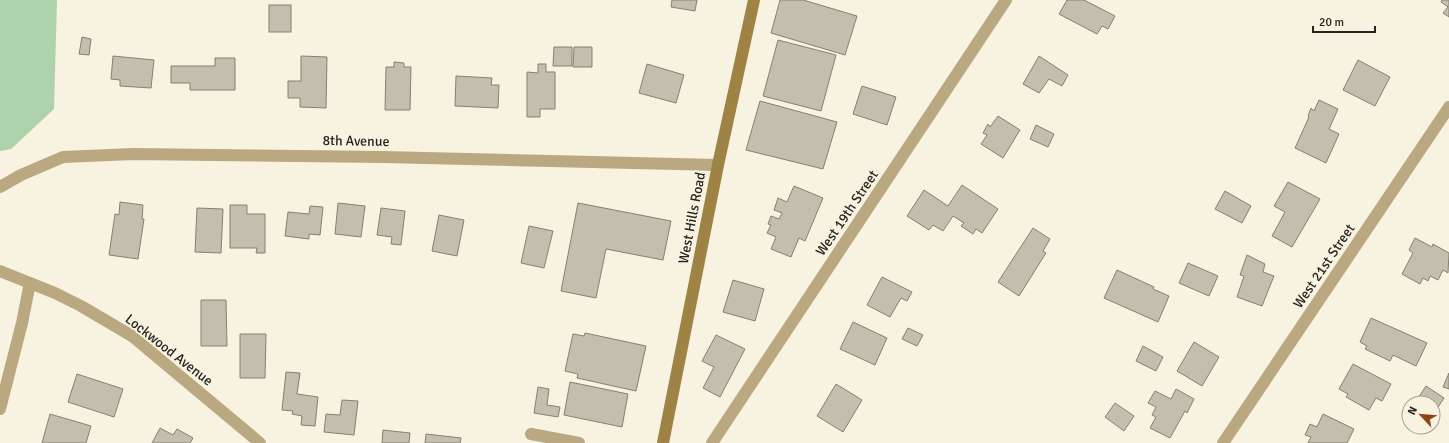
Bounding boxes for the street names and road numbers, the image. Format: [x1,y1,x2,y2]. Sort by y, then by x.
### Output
street label: 8th Avenue [322,132,390,150]
street label: West 19th Street [812,167,882,259]
street label: West Hills Road [675,171,709,265]
street label: West 21st Street [1290,220,1359,311]
street label: Lockwood Avenue [122,310,216,390]

